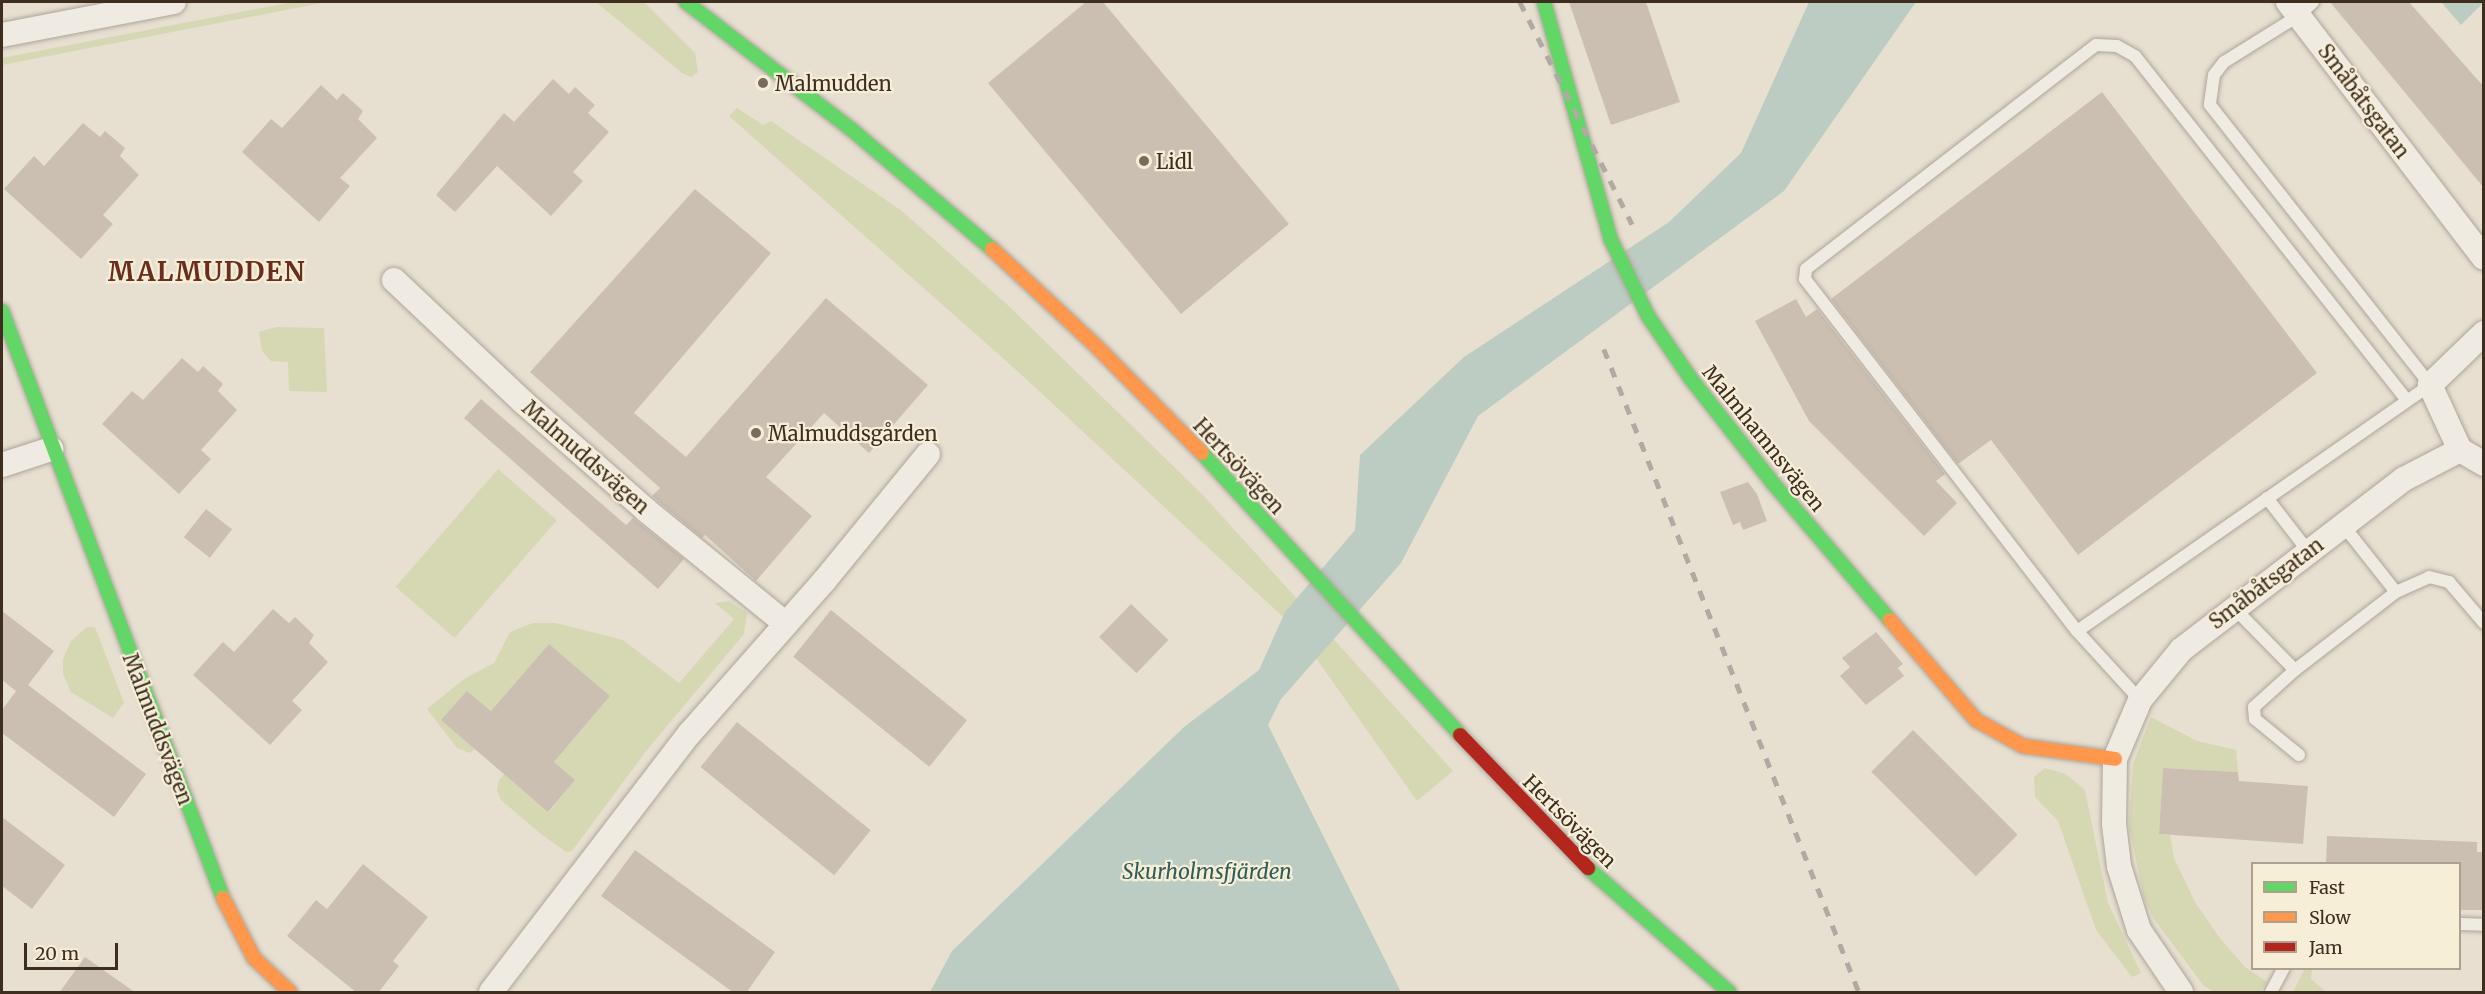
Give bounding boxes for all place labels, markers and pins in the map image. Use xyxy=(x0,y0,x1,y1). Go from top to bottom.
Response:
place label: Malmudden xyxy=(775,71,892,95)
marker: Malmudden xyxy=(756,76,770,90)
place label: Lidl xyxy=(1156,149,1193,173)
marker: Lidl xyxy=(1137,154,1151,168)
place label: Malmuddsgården xyxy=(768,421,938,445)
marker: Malmuddsgården xyxy=(749,426,763,440)

